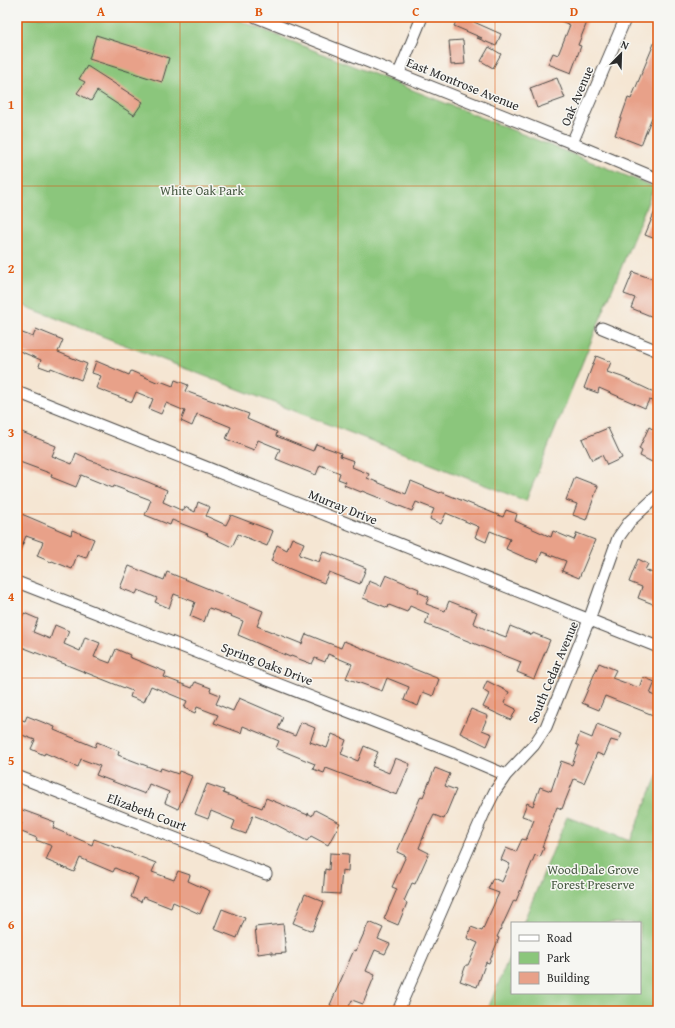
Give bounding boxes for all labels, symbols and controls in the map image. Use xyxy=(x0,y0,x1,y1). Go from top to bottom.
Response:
text: A xyxy=(97,2,106,21)
text: B xyxy=(255,2,263,21)
text: C xyxy=(412,2,420,21)
text: D xyxy=(570,2,578,21)
north arrow xyxy=(601,34,641,74)
text: N xyxy=(618,36,632,54)
street label: East Montrose Avenue xyxy=(404,53,522,115)
street label: Oak Avenue xyxy=(556,63,598,129)
text: 1 xyxy=(8,95,14,114)
park label: White Oak Park xyxy=(160,181,244,200)
text: 2 xyxy=(8,259,15,278)
text: 3 xyxy=(8,423,14,442)
street label: Murray Drive xyxy=(306,485,380,529)
text: 4 xyxy=(8,587,15,606)
street label: South Cedar Avenue xyxy=(523,618,583,726)
street label: Spring Oaks Drive xyxy=(218,638,316,690)
text: 5 xyxy=(8,751,15,770)
street label: Elizabeth Court xyxy=(104,788,190,836)
park label: Wood Dale Grove Forest Preserve xyxy=(547,860,639,894)
text: 6 xyxy=(8,915,15,934)
legend xyxy=(511,922,641,994)
text: Road xyxy=(547,929,573,946)
text: Park xyxy=(547,949,571,966)
text: Building xyxy=(547,969,590,986)

